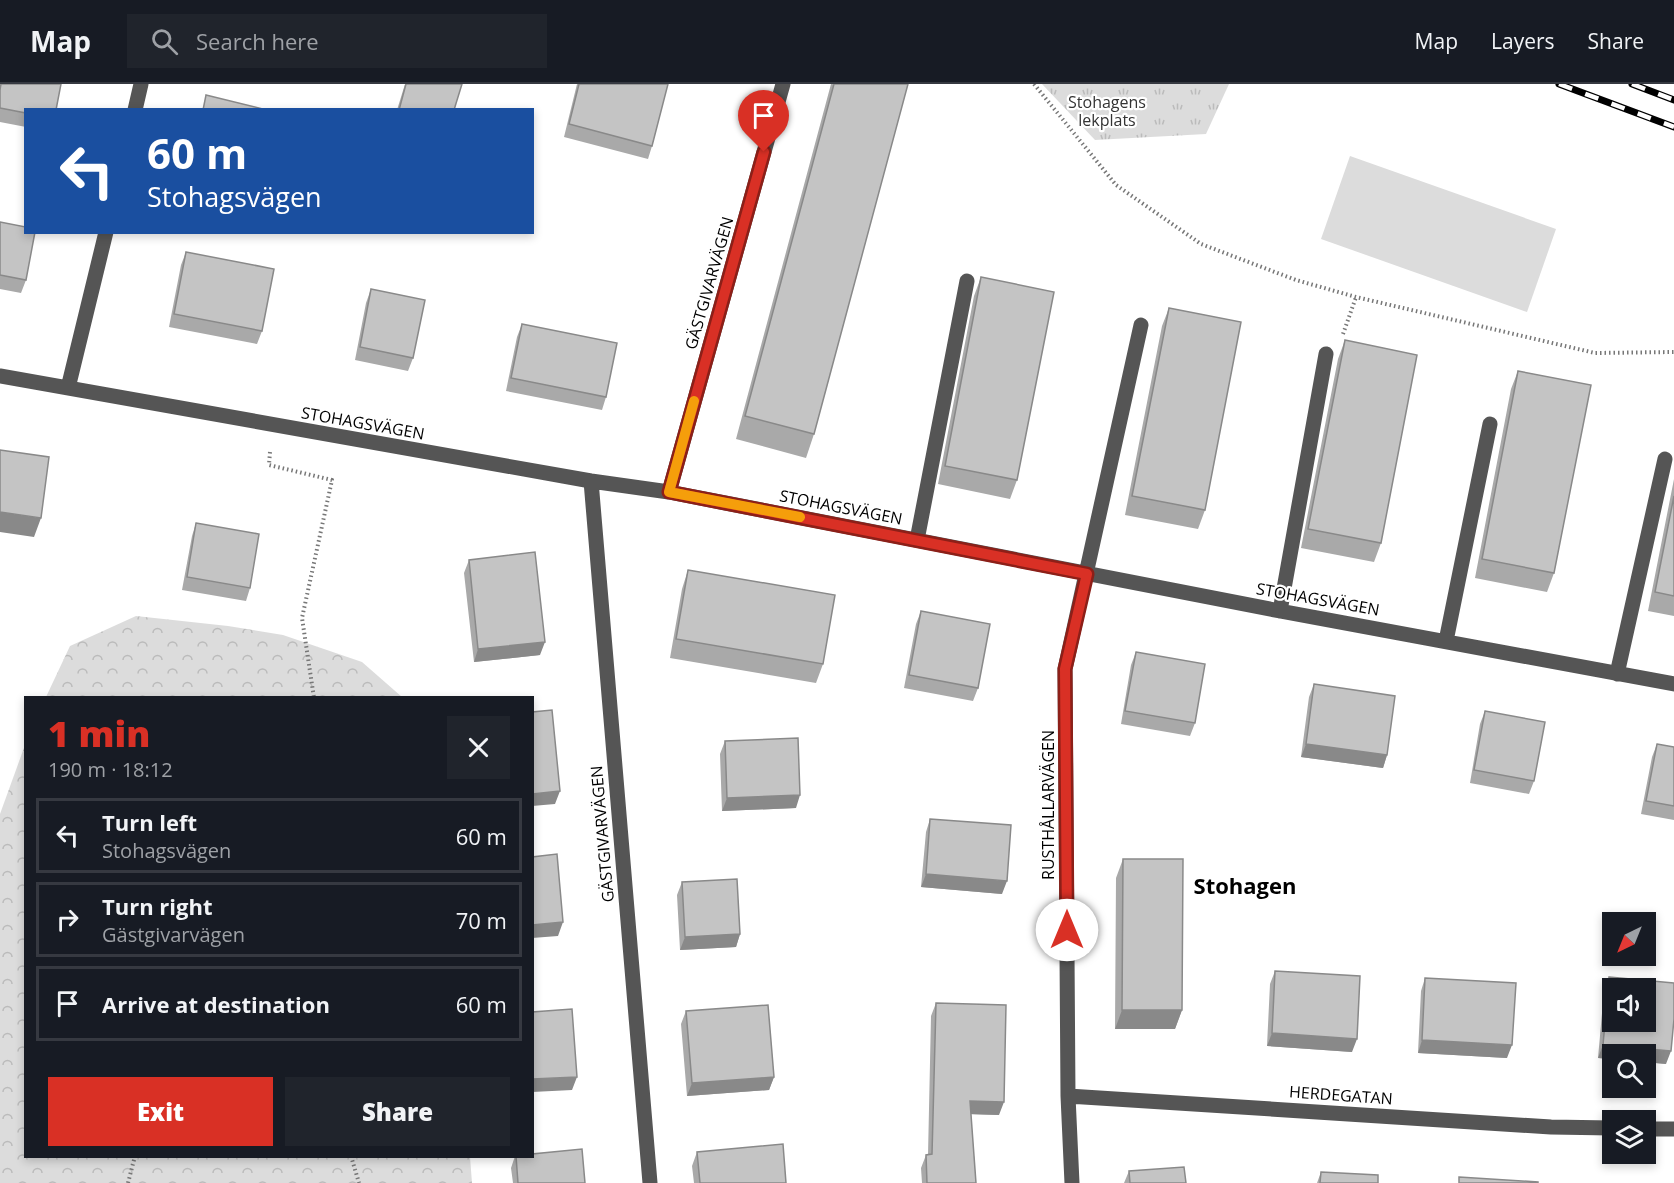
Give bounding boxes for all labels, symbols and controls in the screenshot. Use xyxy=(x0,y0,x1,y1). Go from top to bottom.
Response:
search box xyxy=(127,14,547,68)
text: Map xyxy=(30,22,91,60)
icon: search xyxy=(148,25,181,58)
text: Search here xyxy=(196,26,319,56)
text: Map xyxy=(1415,27,1458,55)
text: Layers xyxy=(1491,27,1555,55)
text: Share xyxy=(1588,27,1644,55)
pin xyxy=(738,90,789,152)
park label: Stohagens lekplats xyxy=(1068,91,1146,131)
icon: arrive xyxy=(747,99,780,132)
text: 60 m xyxy=(147,124,247,181)
icon: left xyxy=(48,132,126,210)
text: Stohagsvägen xyxy=(147,178,322,215)
street label: GÄSTGIVARVÄGEN xyxy=(680,214,738,352)
street label: STOHAGSVÄGEN xyxy=(300,401,426,445)
street label: STOHAGSVÄGEN xyxy=(778,484,904,530)
street label: STOHAGSVÄGEN xyxy=(1255,577,1381,621)
text: 1 min xyxy=(48,709,150,758)
button: close xyxy=(447,716,510,779)
street label: RUSTHÅLLARVÄGEN xyxy=(1037,730,1059,880)
text: 190 m · 18:12 xyxy=(48,756,173,783)
street label: GÄSTGIVARVÄGEN xyxy=(585,765,619,903)
text: Turn left xyxy=(102,807,197,837)
icon: left xyxy=(51,819,84,852)
text: 60 m xyxy=(456,821,507,851)
text: Stohagsvägen xyxy=(102,837,231,864)
district label: Stohagen xyxy=(1194,870,1296,900)
text: Turn right xyxy=(102,891,213,921)
position arrow xyxy=(1035,898,1099,962)
icon: right xyxy=(51,903,84,936)
text: 70 m xyxy=(456,905,507,935)
north arrow xyxy=(1602,912,1656,966)
map controls xyxy=(1602,912,1656,1164)
text: Gästgivarvägen xyxy=(102,921,245,948)
button: sound xyxy=(1602,978,1656,1032)
icon: arrive xyxy=(51,987,84,1020)
text: Arrive at destination xyxy=(102,989,330,1019)
text: 60 m xyxy=(456,989,507,1019)
button: search xyxy=(1602,1044,1656,1098)
button: Exit xyxy=(48,1077,273,1146)
button: Share xyxy=(285,1077,510,1146)
street label: HERDEGATAN xyxy=(1288,1080,1394,1110)
button: layers xyxy=(1602,1110,1656,1164)

